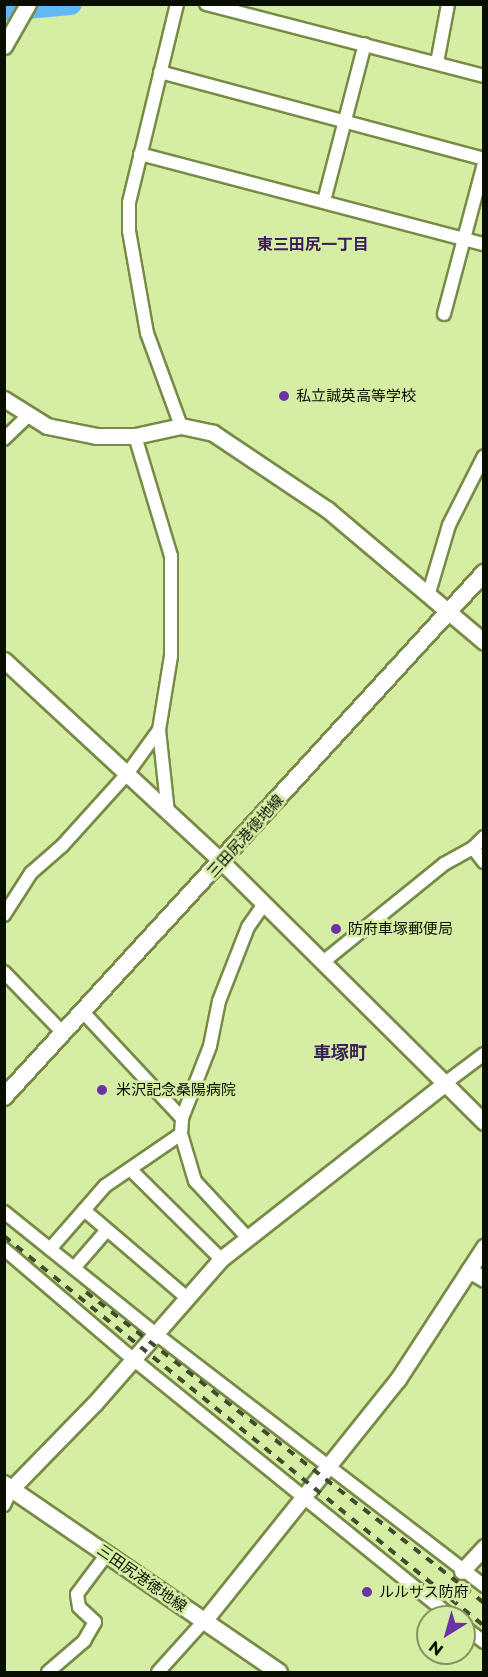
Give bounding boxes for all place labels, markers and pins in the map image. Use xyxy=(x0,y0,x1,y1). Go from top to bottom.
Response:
place label: 私立誠英高等学校 xyxy=(296,387,416,405)
marker: 私立誠英高等学校 xyxy=(277,389,291,403)
place label: 防府車塚郵便局 xyxy=(348,920,453,938)
marker: 防府車塚郵便局 xyxy=(329,922,343,936)
marker: 米沢記念桑陽病院 xyxy=(93,1081,111,1099)
place label: 米沢記念桑陽病院 xyxy=(116,1081,236,1099)
place label: ルルサス防府 xyxy=(379,1583,469,1601)
marker: ルルサス防府 xyxy=(360,1585,374,1599)

